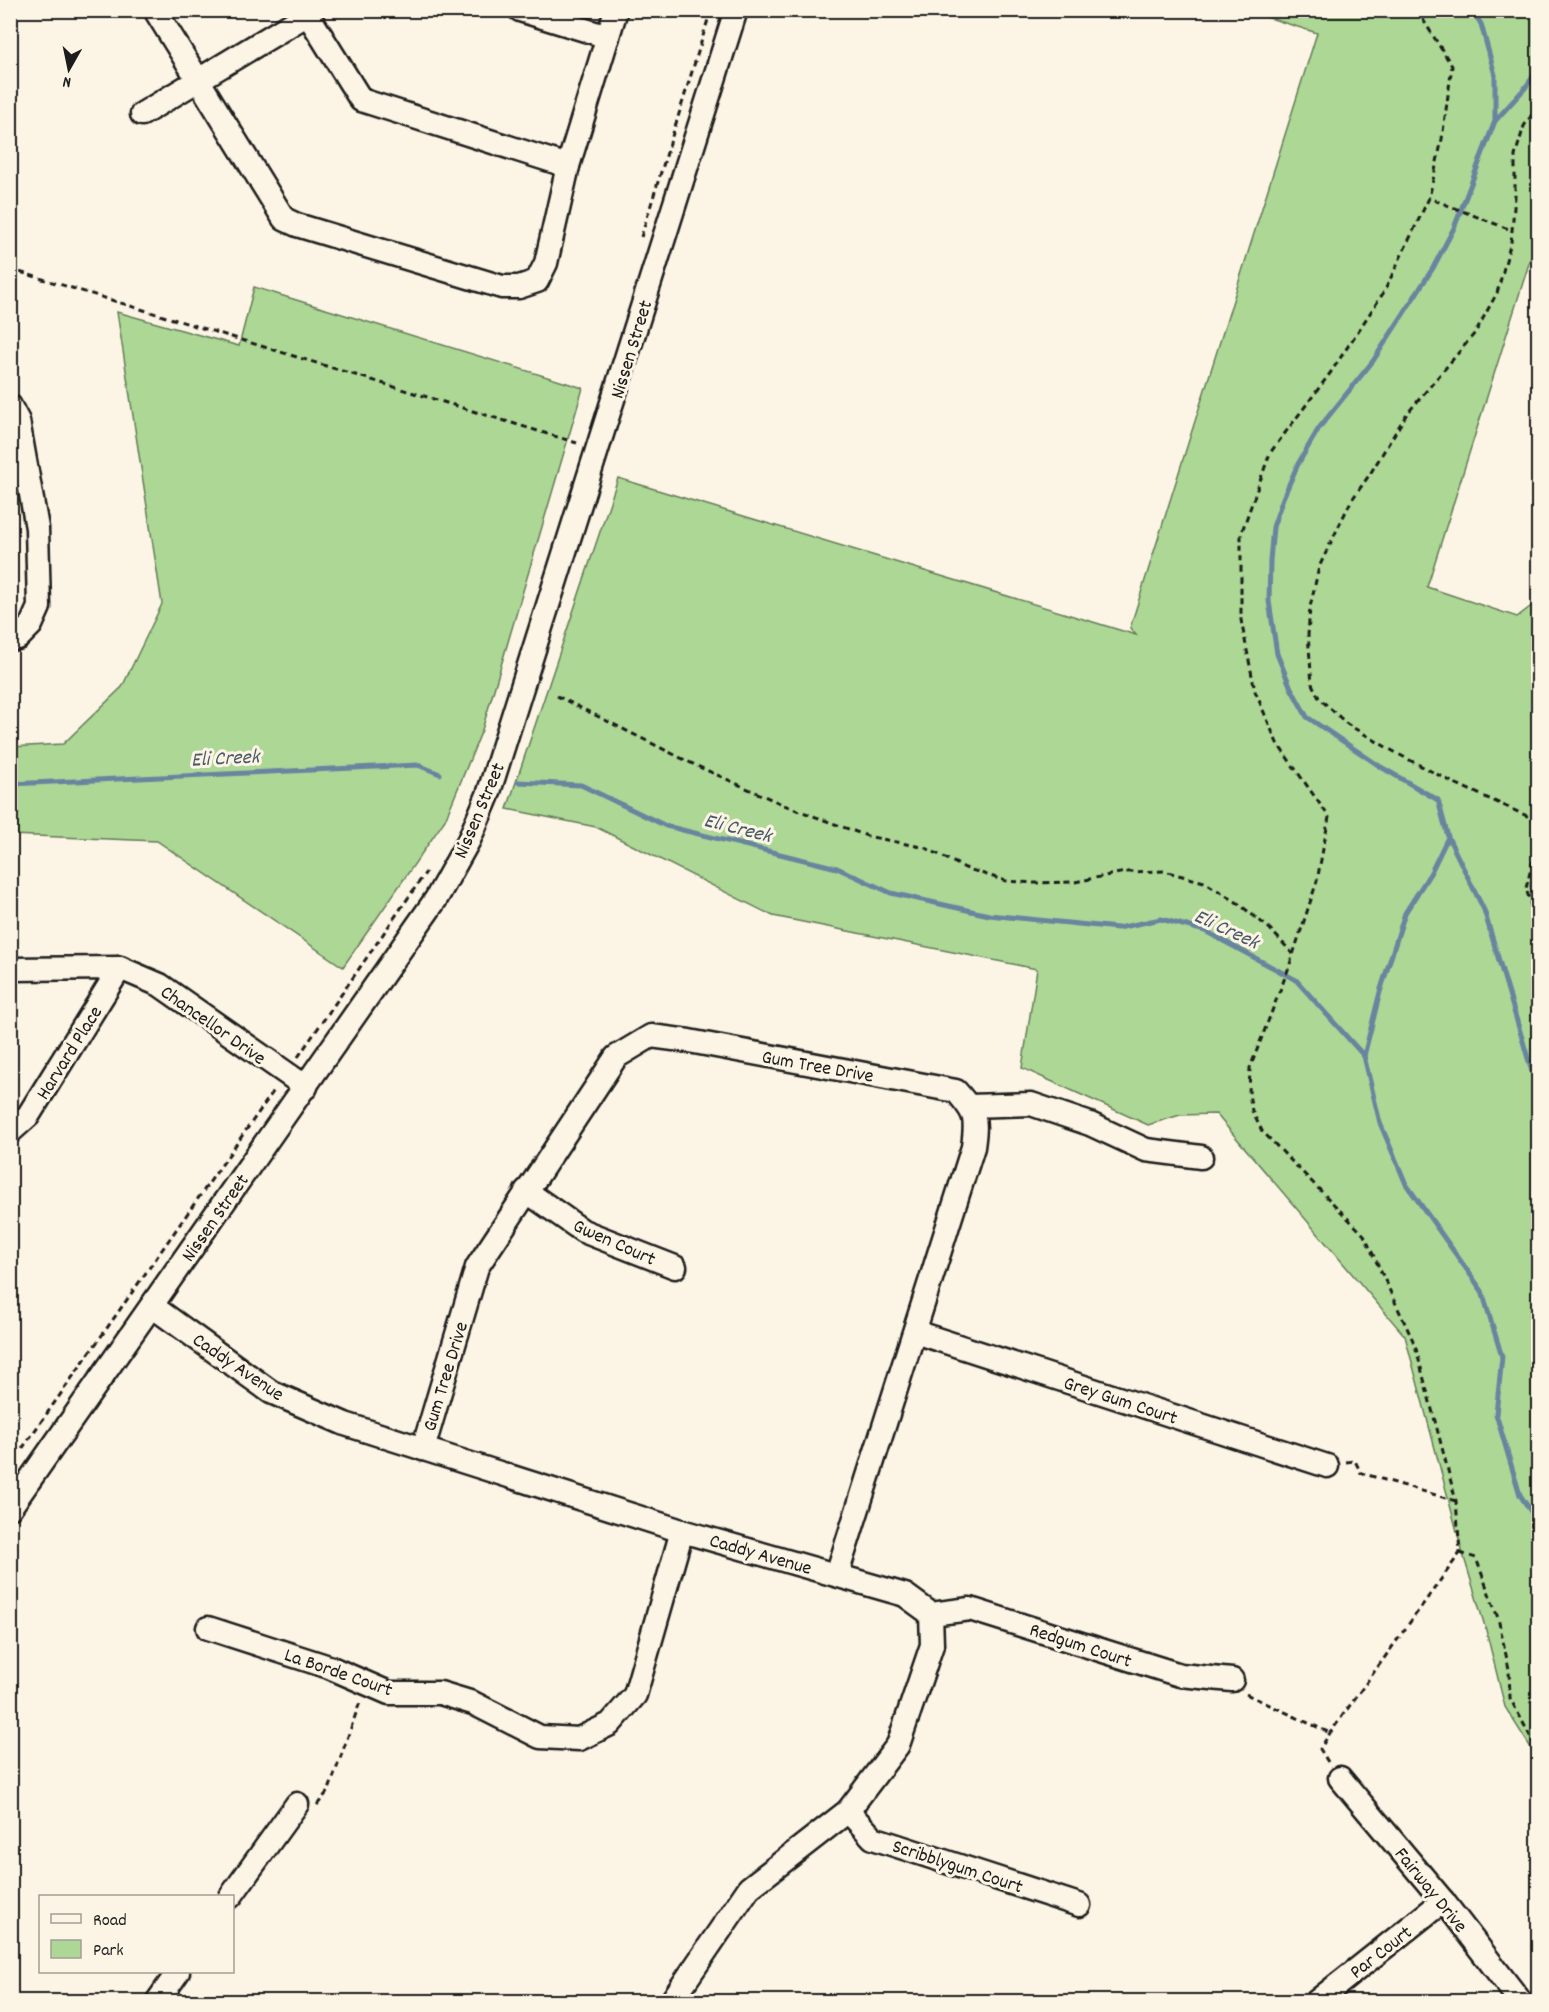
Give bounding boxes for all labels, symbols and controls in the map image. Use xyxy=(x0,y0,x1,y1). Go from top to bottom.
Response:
north arrow xyxy=(39,39,99,99)
text: N xyxy=(61,69,73,93)
street label: Nissen Street xyxy=(605,297,661,403)
water label: Eli Creek xyxy=(190,743,262,777)
street label: Nissen Street xyxy=(448,759,513,863)
water label: Eli Creek xyxy=(700,807,776,853)
water label: Eli Creek xyxy=(1188,903,1265,960)
street label: Chancellor Drive xyxy=(154,980,271,1073)
street label: Harvard Place xyxy=(31,1001,111,1106)
street label: Gum Tree Drive xyxy=(759,1044,876,1092)
street label: Nissen Street xyxy=(176,1169,257,1268)
street label: Gwen Court xyxy=(568,1213,660,1274)
street label: Gum Tree Drive xyxy=(417,1318,477,1435)
street label: Caddy Avenue xyxy=(186,1327,289,1410)
street label: Grey Gum Court xyxy=(1060,1370,1181,1433)
street label: Caddy Avenue xyxy=(706,1528,815,1584)
street label: Redgum Court xyxy=(1025,1617,1135,1677)
street label: La Borde Court xyxy=(280,1642,396,1705)
street label: Scribblygum Court xyxy=(888,1834,1026,1902)
street label: Fairway Drive xyxy=(1386,1842,1473,1940)
legend xyxy=(39,1895,234,1973)
text: Road xyxy=(93,1909,127,1934)
street label: Par Court xyxy=(1345,1920,1419,1987)
text: Park xyxy=(93,1939,124,1964)

